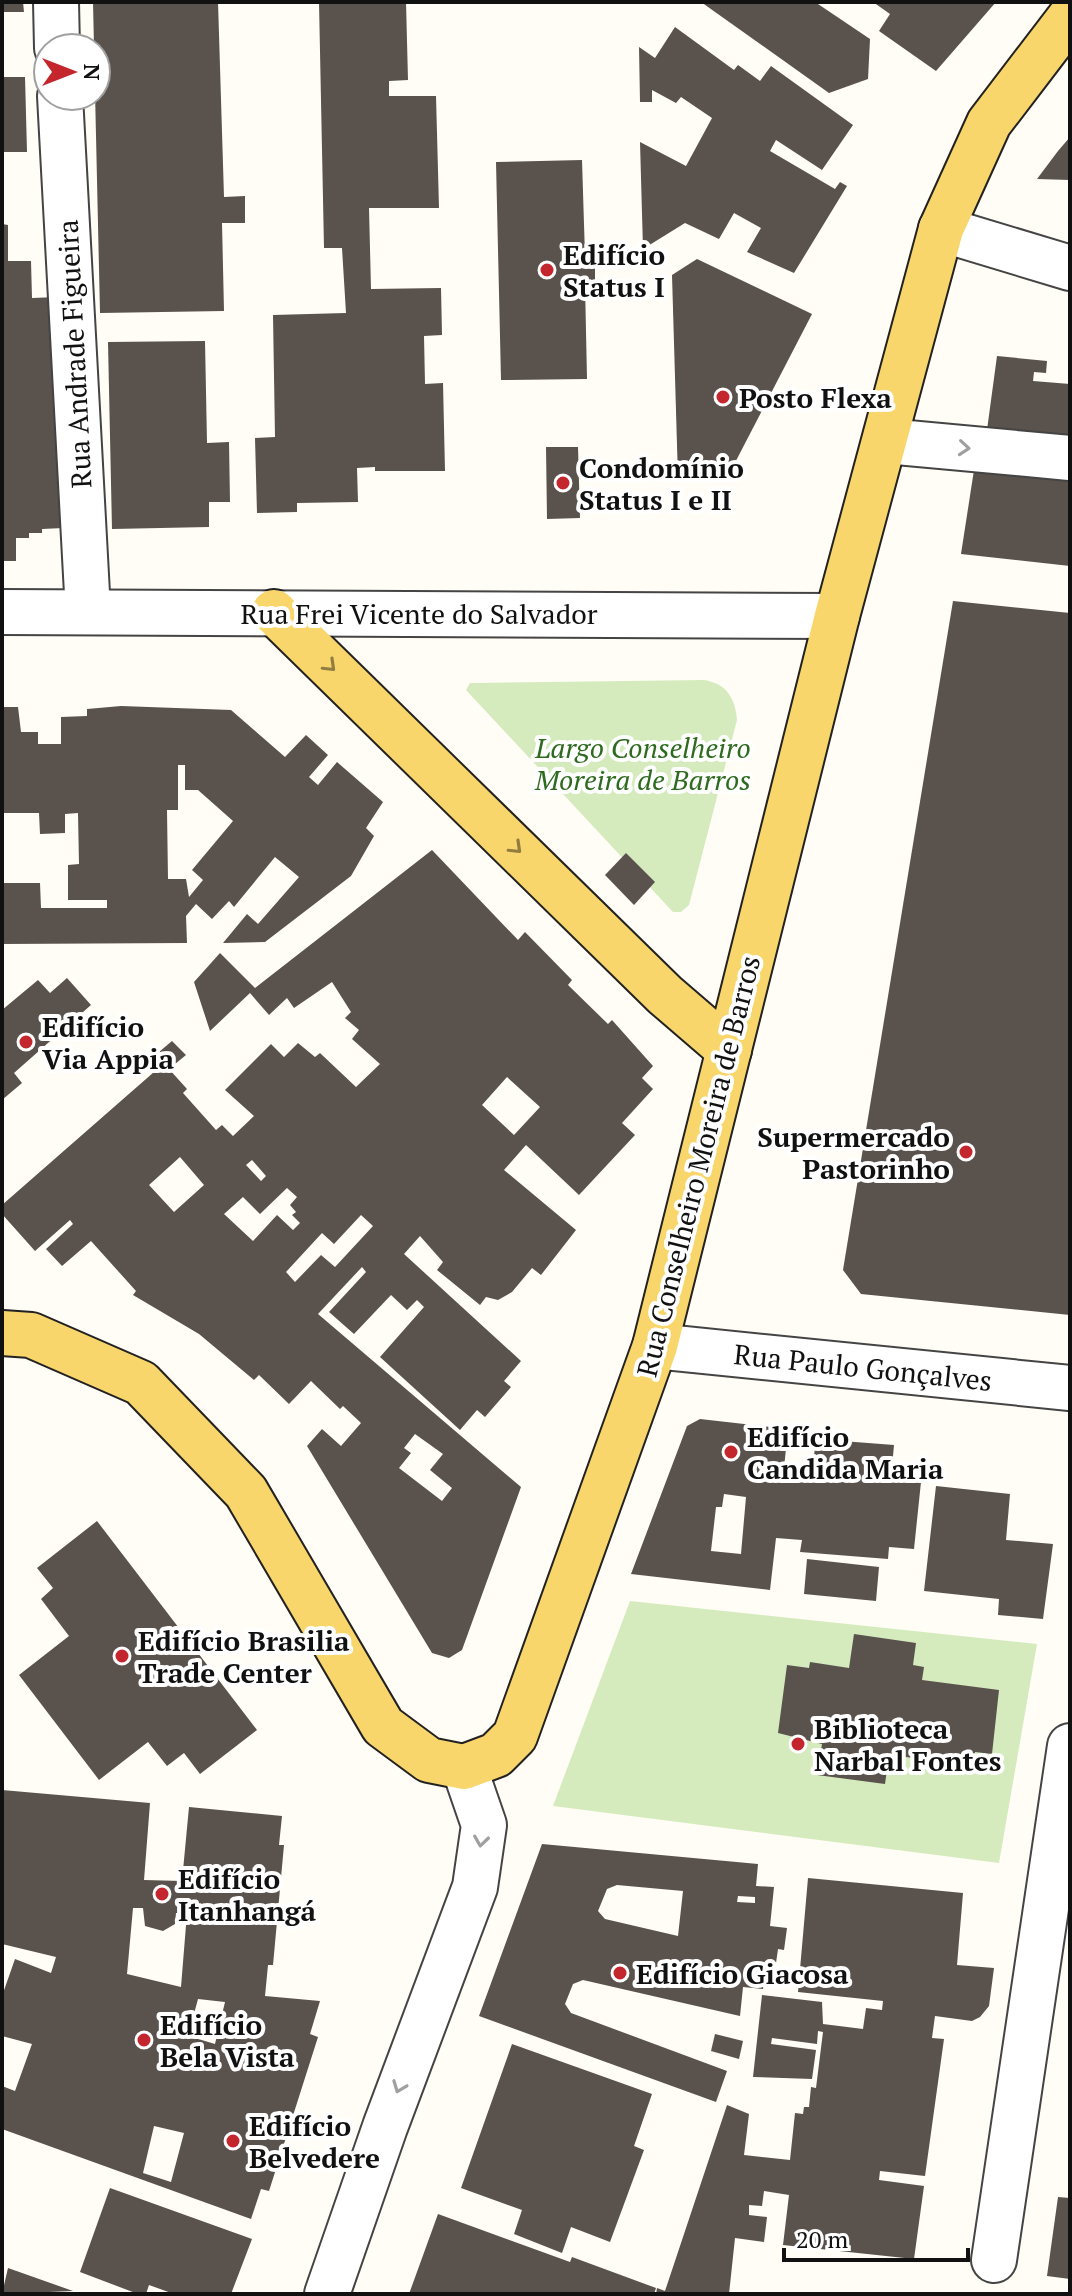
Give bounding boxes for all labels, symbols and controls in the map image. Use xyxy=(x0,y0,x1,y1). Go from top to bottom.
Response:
north arrow xyxy=(32,32,112,112)
text: N xyxy=(78,64,107,81)
street label: Rua Andrade Figueira xyxy=(48,219,100,489)
place label: Edifício Status I xyxy=(563,236,665,305)
marker: Edifício Status I xyxy=(538,261,556,279)
place label: Posto Flexa xyxy=(739,379,892,416)
marker: Posto Flexa xyxy=(714,388,732,406)
one-way arrow xyxy=(958,439,971,456)
place label: Condomínio Status I e II xyxy=(579,449,744,518)
marker: Condomínio Status I e II xyxy=(554,474,572,492)
street label: Rua Frei Vicente do Salvador xyxy=(241,595,598,632)
one-way arrow xyxy=(321,657,335,671)
park label: Largo Conselheiro Moreira de Barros xyxy=(534,729,751,798)
one-way arrow xyxy=(507,839,521,853)
street label: Rua Conselheiro Moreira de Barros xyxy=(628,952,768,1380)
place label: Edifício Via Appia xyxy=(42,1008,175,1077)
marker: Edifício Via Appia xyxy=(17,1033,35,1051)
place label: Supermercado Pastorinho xyxy=(757,1118,950,1187)
marker: Supermercado Pastorinho xyxy=(957,1143,975,1161)
street label: Rua Paulo Gonçalves xyxy=(732,1335,994,1399)
place label: Edifício Candida Maria xyxy=(747,1418,944,1487)
marker: Edifício Candida Maria xyxy=(722,1443,740,1461)
place label: Edifício Brasilia Trade Center xyxy=(138,1622,350,1691)
marker: Edifício Brasilia Trade Center xyxy=(113,1647,131,1665)
place label: Biblioteca Narbal Fontes xyxy=(814,1710,1001,1779)
marker: Biblioteca Narbal Fontes xyxy=(789,1735,807,1753)
one-way arrow xyxy=(474,1834,491,1848)
place label: Edifício Itanhangá xyxy=(178,1860,317,1929)
marker: Edifício Itanhangá xyxy=(153,1885,171,1903)
place label: Edifício Giacosa xyxy=(636,1955,849,1992)
marker: Edifício Giacosa xyxy=(611,1964,629,1982)
place label: Edifício Bela Vista xyxy=(160,2006,295,2075)
marker: Edifício Bela Vista xyxy=(135,2031,153,2049)
one-way arrow xyxy=(393,2079,409,2093)
place label: Edifício Belvedere xyxy=(249,2107,380,2176)
marker: Edifício Belvedere xyxy=(224,2132,242,2150)
scale bar xyxy=(784,2212,968,2262)
text: 20 m xyxy=(796,2223,848,2255)

